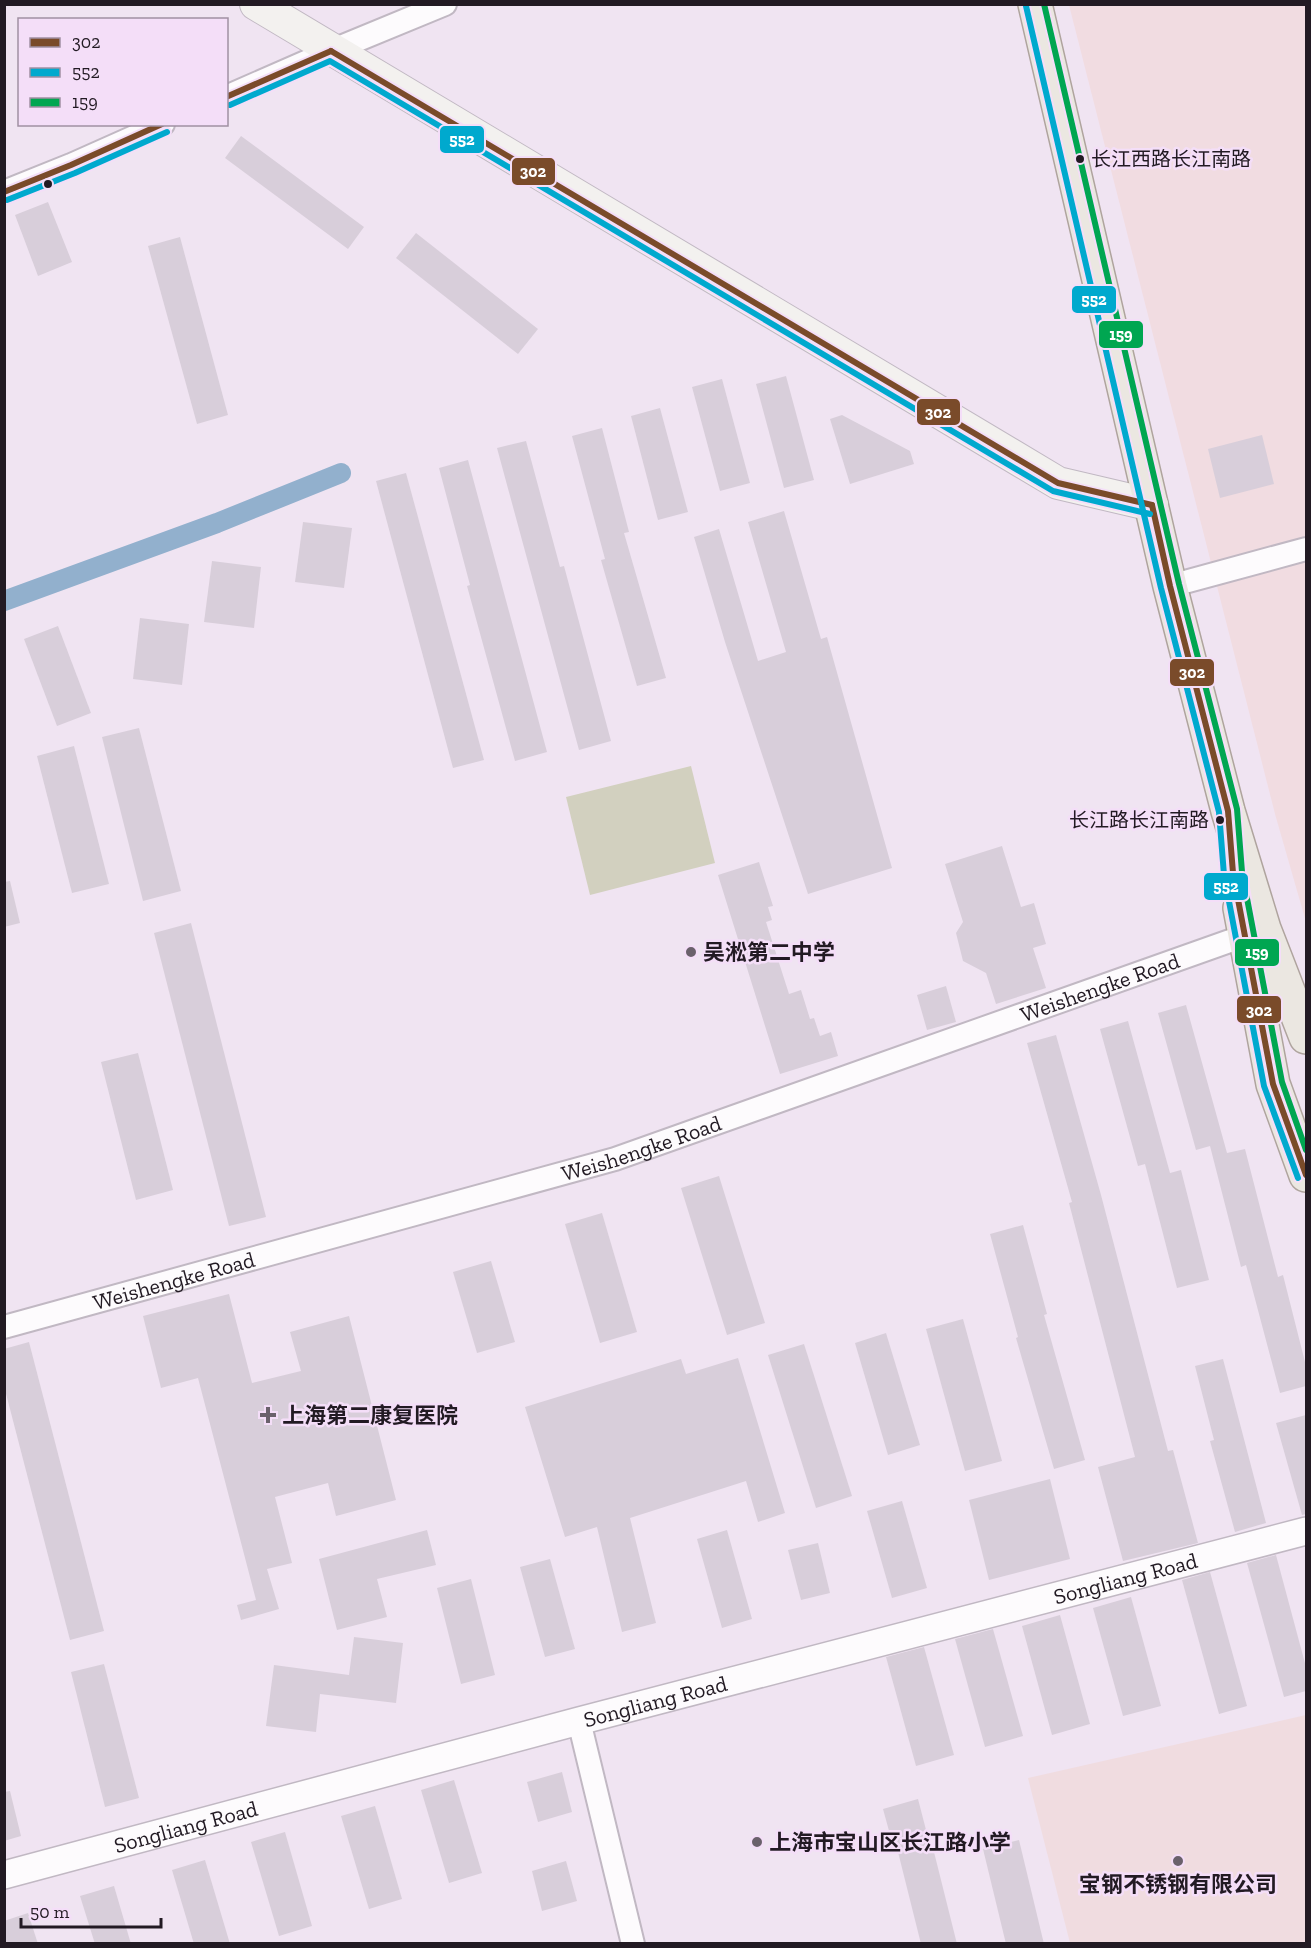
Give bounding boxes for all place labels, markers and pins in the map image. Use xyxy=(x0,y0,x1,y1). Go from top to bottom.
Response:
place label: 长江西路长江南路 xyxy=(1091,147,1251,171)
marker: 长江西路长江南路 xyxy=(1074,153,1086,165)
unlabelled marker xyxy=(42,178,54,190)
place label: 长江路长江南路 xyxy=(1069,808,1209,832)
marker: 长江路长江南路 xyxy=(1214,814,1226,826)
place label: 吴淞第二中学 xyxy=(703,939,835,966)
marker: 吴淞第二中学 xyxy=(684,945,698,959)
place label: 上海第二康复医院 xyxy=(282,1402,458,1429)
marker: 上海第二康复医院 xyxy=(259,1406,277,1424)
place label: 上海市宝山区长江路小学 xyxy=(769,1829,1011,1856)
marker: 上海市宝山区长江路小学 xyxy=(750,1835,764,1849)
marker: 宝钢不锈钢有限公司 xyxy=(1171,1854,1185,1868)
place label: 宝钢不锈钢有限公司 xyxy=(1079,1871,1277,1898)

